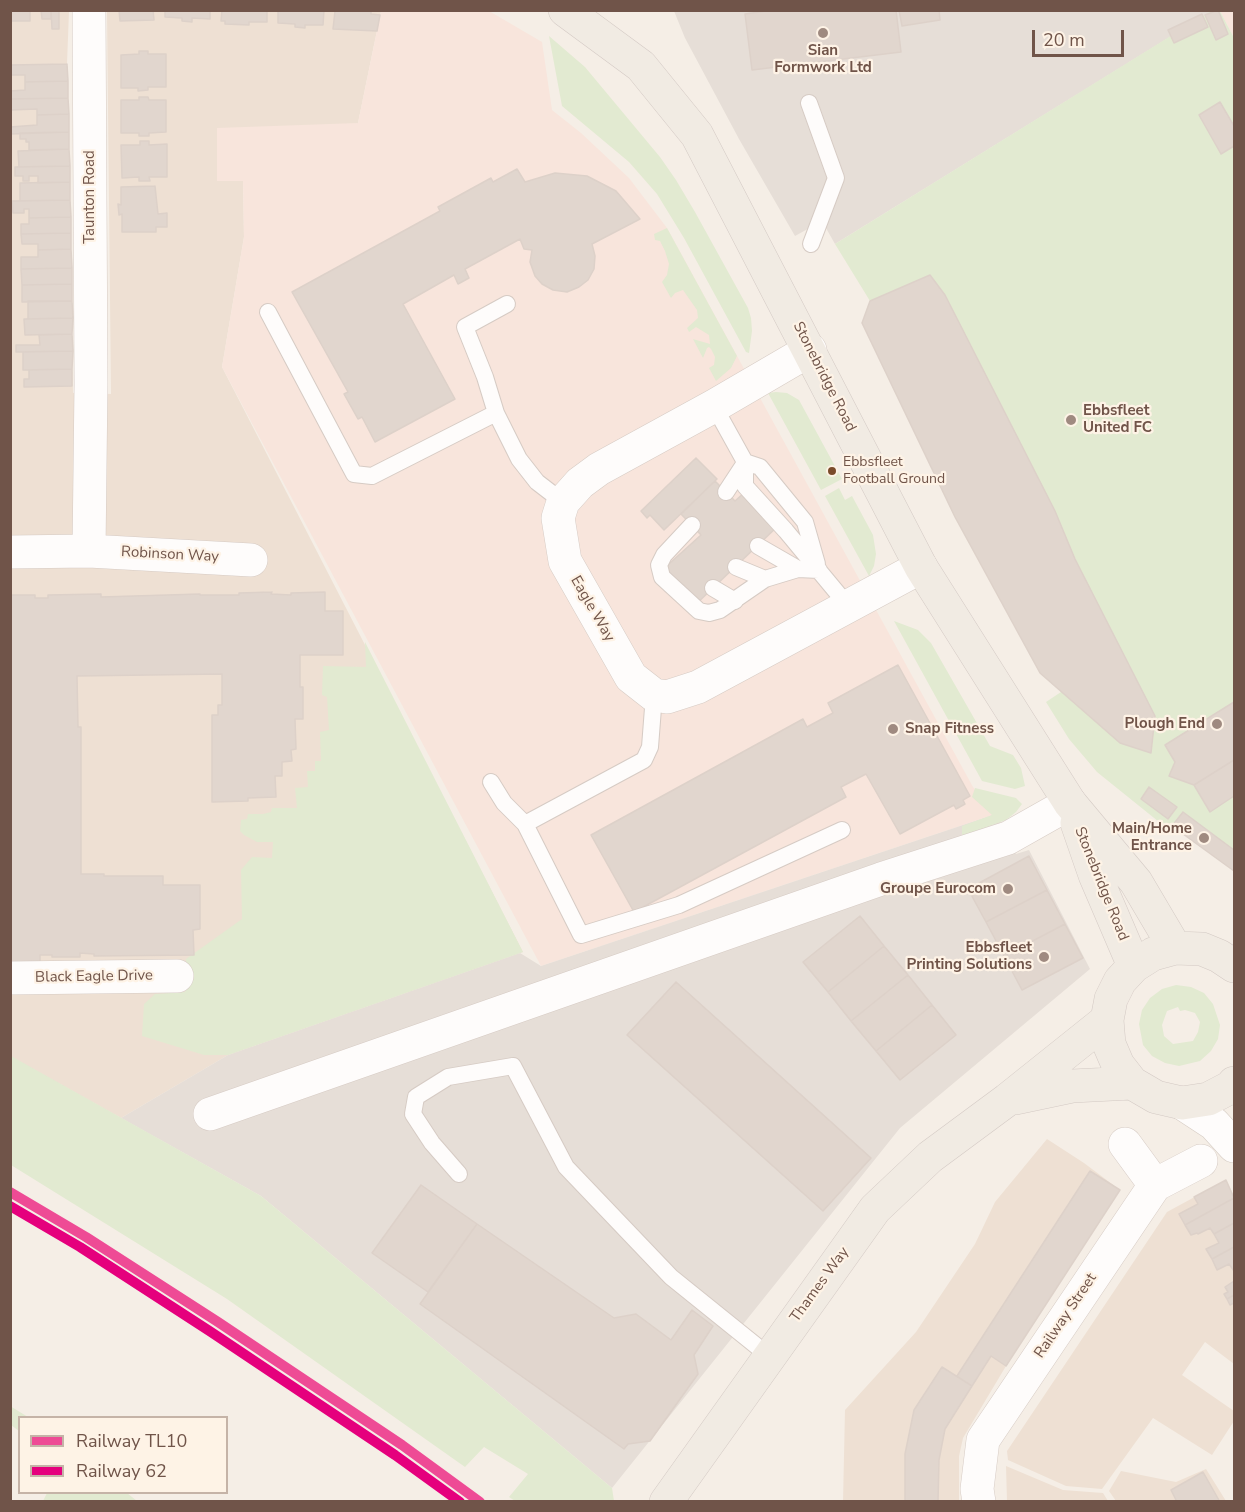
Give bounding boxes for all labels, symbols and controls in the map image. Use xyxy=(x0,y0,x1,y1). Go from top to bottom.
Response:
scale bar xyxy=(1035,18,1126,56)
marker: Sian Formwork Ltd xyxy=(816,26,830,40)
text: 20 m xyxy=(1043,28,1085,52)
place label: Sian Formwork Ltd xyxy=(774,42,872,77)
street label: Taunton Road xyxy=(81,150,99,244)
street label: Stonebridge Road xyxy=(788,319,860,435)
place label: Ebbsfleet United FC xyxy=(1083,402,1152,437)
marker: Ebbsfleet United FC xyxy=(1064,413,1078,427)
place label: Ebbsfleet Football Ground xyxy=(843,455,945,488)
marker: Ebbsfleet Football Ground xyxy=(826,465,838,477)
street label: Robinson Way xyxy=(121,543,219,567)
street label: Eagle Way xyxy=(566,573,618,645)
place label: Plough End xyxy=(1125,715,1205,733)
marker: Plough End xyxy=(1210,717,1224,731)
place label: Snap Fitness xyxy=(905,720,994,738)
marker: Snap Fitness xyxy=(886,722,900,736)
place label: Main/Home Entrance xyxy=(1112,820,1192,855)
street label: Stonebridge Road xyxy=(1070,824,1132,944)
marker: Main/Home Entrance xyxy=(1197,831,1211,845)
place label: Groupe Eurocom xyxy=(880,880,996,898)
marker: Groupe Eurocom xyxy=(1001,882,1015,896)
place label: Ebbsfleet Printing Solutions xyxy=(907,939,1032,974)
marker: Ebbsfleet Printing Solutions xyxy=(1037,950,1051,964)
street label: Black Eagle Drive xyxy=(35,967,153,987)
street label: Thames Way xyxy=(787,1244,853,1326)
street label: Railway Street xyxy=(1031,1270,1101,1362)
legend xyxy=(18,1416,228,1494)
text: Railway TL10 xyxy=(76,1429,187,1453)
text: Railway 62 xyxy=(76,1459,167,1483)

